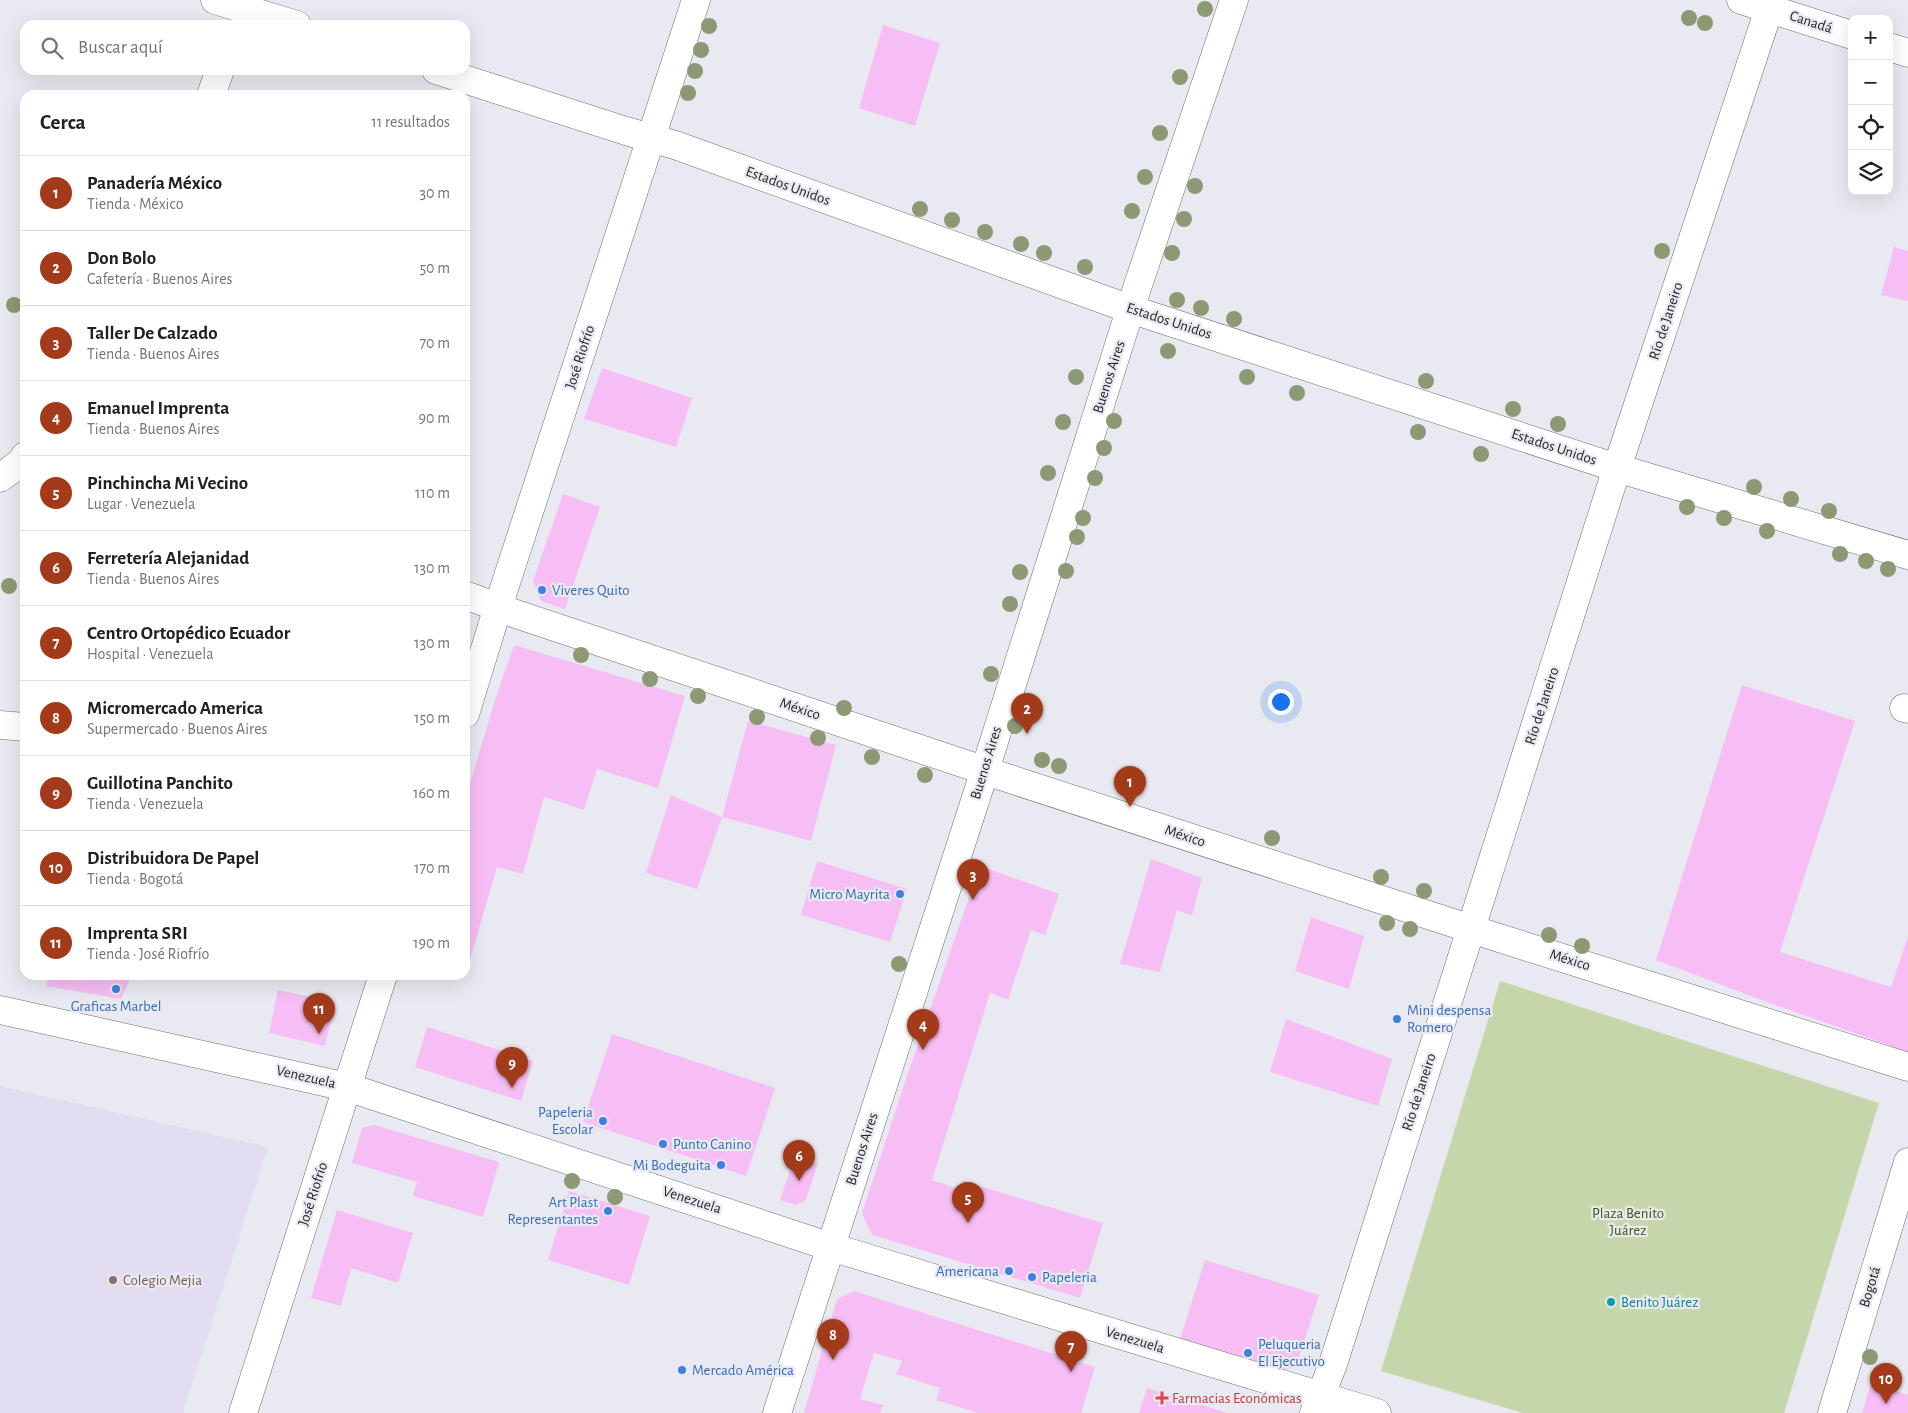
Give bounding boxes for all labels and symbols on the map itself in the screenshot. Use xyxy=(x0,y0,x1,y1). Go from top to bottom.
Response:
street label: Canadá xyxy=(1788,8,1834,36)
street label: Estados Unidos xyxy=(744,164,832,208)
street label: Río de Janeiro xyxy=(1646,280,1686,362)
street label: Estados Unidos xyxy=(1124,300,1214,342)
street label: José Riofrío xyxy=(563,323,597,391)
street label: Buenos Aires xyxy=(1090,339,1128,415)
street label: Estados Unidos xyxy=(1509,426,1599,468)
place label: Viveres Quito xyxy=(552,583,630,598)
marker: Viveres Quito xyxy=(536,584,548,596)
street label: Río de Janeiro xyxy=(1522,665,1562,747)
your location xyxy=(1268,689,1294,715)
pin: 2 xyxy=(1011,693,1043,734)
street label: México xyxy=(778,695,822,723)
street label: Buenos Aires xyxy=(968,725,1004,801)
pin: 1 xyxy=(1114,766,1146,807)
street label: México xyxy=(1163,822,1207,850)
pin: 3 xyxy=(957,859,989,900)
place label: Micro Mayrita xyxy=(809,887,890,902)
marker: Micro Mayrita xyxy=(894,888,906,900)
street label: México xyxy=(1548,947,1592,973)
marker: Graficas Marbel xyxy=(110,983,122,995)
pin: 11 xyxy=(303,993,335,1034)
place label: Graficas Marbel xyxy=(71,999,161,1014)
place label: Mini despensa Romero xyxy=(1407,1003,1491,1035)
pin: 4 xyxy=(907,1009,939,1050)
marker: Mini despensa Romero xyxy=(1391,1013,1403,1025)
pin: 9 xyxy=(496,1047,528,1088)
street label: Río de Janeiro xyxy=(1399,1051,1439,1133)
street label: Venezuela xyxy=(275,1063,337,1091)
place label: Papeleria Escolar xyxy=(538,1105,593,1137)
street label: Buenos Aires xyxy=(843,1111,881,1187)
marker: Papeleria Escolar xyxy=(597,1115,609,1127)
place label: Punto Canino xyxy=(673,1137,751,1152)
marker: Punto Canino xyxy=(657,1138,669,1150)
pin: 6 xyxy=(783,1140,815,1181)
place label: Mi Bodeguita xyxy=(633,1158,711,1173)
marker: Mi Bodeguita xyxy=(715,1159,727,1171)
street label: José Riofrío xyxy=(296,1160,330,1228)
pin: 5 xyxy=(952,1182,984,1223)
street label: Venezuela xyxy=(661,1183,723,1217)
place label: Art Plast Representantes xyxy=(508,1195,598,1227)
marker: Art Plast Representantes xyxy=(602,1205,614,1217)
park label: Plaza Benito Juárez xyxy=(1592,1206,1664,1238)
place label: Americana xyxy=(936,1264,999,1279)
marker: Americana xyxy=(1003,1265,1015,1277)
street label: Bogotá xyxy=(1857,1265,1883,1309)
place label: Papeleria xyxy=(1042,1270,1097,1285)
marker: Papeleria xyxy=(1026,1271,1038,1283)
place label: Colegio Mejia xyxy=(123,1273,202,1288)
marker: Colegio Mejia xyxy=(107,1274,119,1286)
place label: Benito Juárez xyxy=(1621,1295,1698,1310)
marker: Benito Juárez xyxy=(1605,1296,1617,1308)
pin: 8 xyxy=(817,1319,849,1360)
street label: Venezuela xyxy=(1104,1324,1166,1356)
pin: 7 xyxy=(1055,1331,1087,1372)
place label: Peluqueria El Ejecutivo xyxy=(1258,1337,1325,1369)
marker: Peluqueria El Ejecutivo xyxy=(1242,1347,1254,1359)
place label: Mercado América xyxy=(692,1363,794,1378)
pin: 10 xyxy=(1870,1363,1902,1404)
marker: Mercado América xyxy=(676,1364,688,1376)
place label: Farmacias Económicas xyxy=(1172,1391,1302,1406)
marker: Farmacias Económicas xyxy=(1156,1392,1168,1404)

